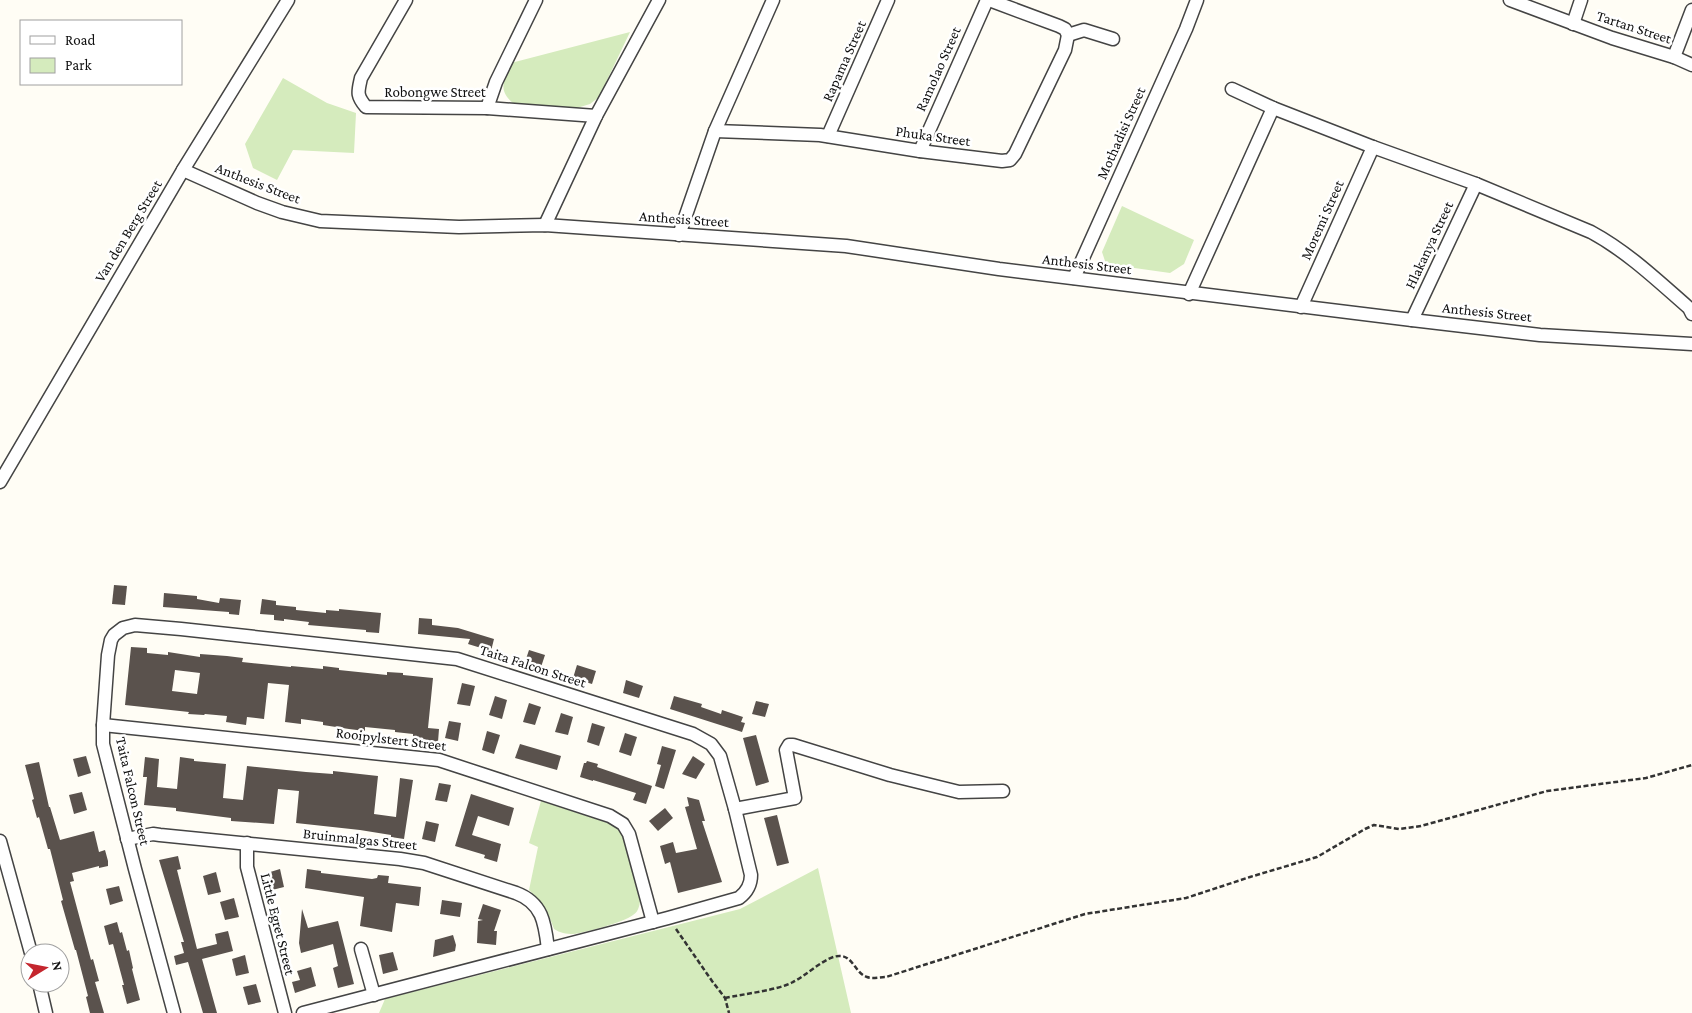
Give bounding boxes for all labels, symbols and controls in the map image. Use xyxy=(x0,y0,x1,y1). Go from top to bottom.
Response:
street label: Tartan Street xyxy=(1595,7,1674,47)
street label: Rapama Street xyxy=(819,17,870,104)
legend xyxy=(20,20,182,85)
street label: Ramolao Street xyxy=(912,23,964,114)
text: Road xyxy=(65,32,96,48)
text: Park xyxy=(65,57,92,73)
street label: Mothadisi Street xyxy=(1093,83,1149,182)
street label: Robongwe Street xyxy=(384,84,487,101)
street label: Phuka Street xyxy=(894,123,973,149)
street label: Anthesis Street xyxy=(213,159,304,207)
street label: Van den Berg Street xyxy=(91,176,166,285)
street label: Moremi Street xyxy=(1297,177,1347,262)
street label: Hlakanya Street xyxy=(1402,198,1458,292)
street label: Anthesis Street xyxy=(639,208,730,230)
street label: Anthesis Street xyxy=(1041,251,1134,278)
street label: Anthesis Street xyxy=(1441,299,1534,325)
street label: Taita Falcon Street xyxy=(478,641,589,691)
street label: Rooipylstert Street xyxy=(335,724,448,755)
street label: Taita Falcon Street xyxy=(113,735,153,848)
street label: Bruinmalgas Street xyxy=(302,825,419,854)
street label: Little Egret Street xyxy=(257,871,299,978)
north arrow xyxy=(20,943,70,993)
text: N xyxy=(49,960,67,972)

